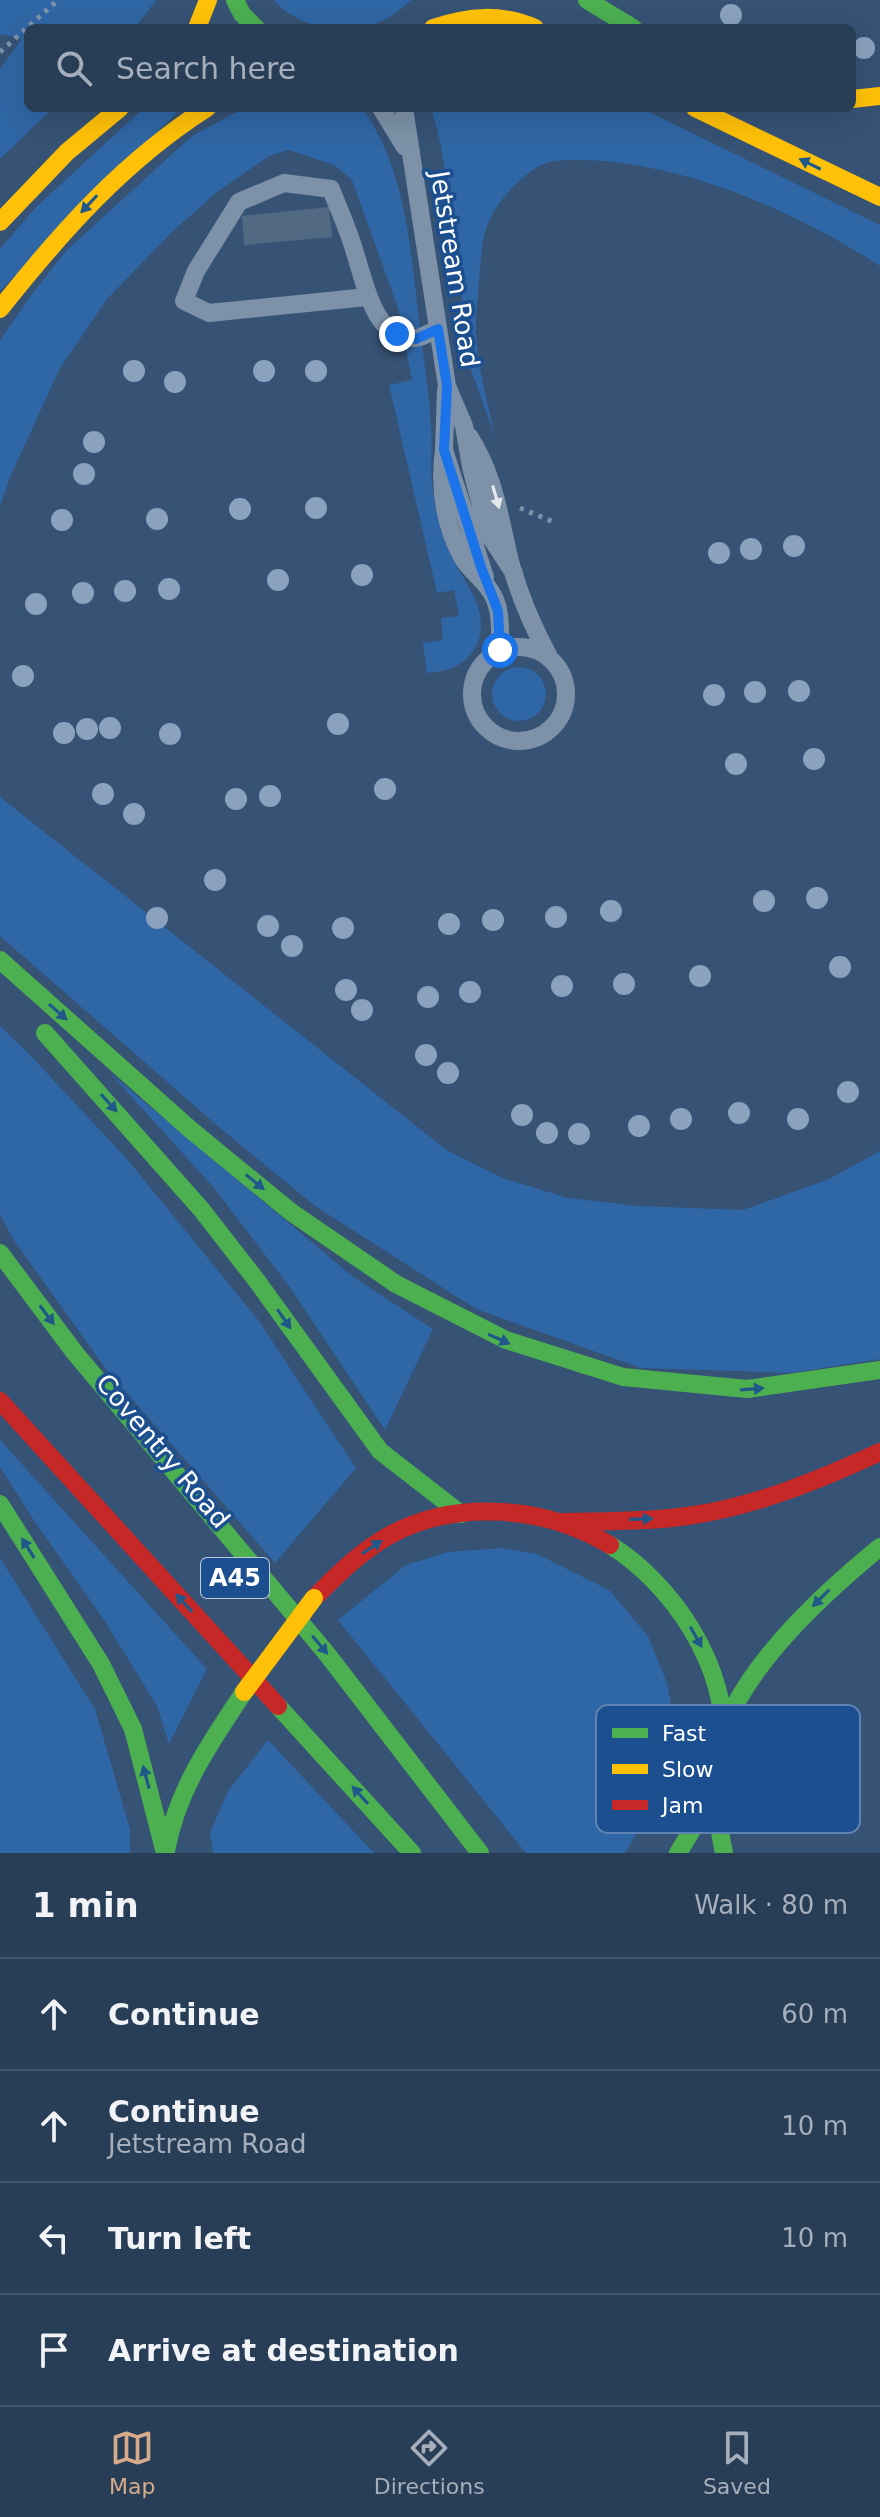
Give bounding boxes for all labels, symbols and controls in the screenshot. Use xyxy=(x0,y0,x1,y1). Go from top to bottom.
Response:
search box xyxy=(24,24,856,112)
icon: search xyxy=(52,46,96,90)
text: Search here xyxy=(116,51,296,86)
one-way arrow xyxy=(798,157,821,171)
street label: Jetstream Road xyxy=(424,167,485,369)
one-way arrow xyxy=(80,194,98,213)
route end xyxy=(379,316,415,352)
one-way arrow xyxy=(490,485,503,509)
route start xyxy=(482,632,518,668)
one-way arrow xyxy=(48,1003,68,1020)
one-way arrow xyxy=(100,1093,117,1113)
one-way arrow xyxy=(245,1173,265,1190)
one-way arrow xyxy=(38,1305,54,1326)
one-way arrow xyxy=(276,1308,291,1329)
one-way arrow xyxy=(488,1332,511,1345)
street label: Coventry Road xyxy=(90,1368,236,1534)
one-way arrow xyxy=(740,1382,765,1395)
one-way arrow xyxy=(629,1513,654,1526)
one-way arrow xyxy=(21,1537,35,1559)
one-way arrow xyxy=(362,1540,383,1555)
road number: A45 xyxy=(201,1558,269,1598)
one-way arrow xyxy=(812,1588,831,1607)
one-way arrow xyxy=(176,1594,194,1613)
one-way arrow xyxy=(689,1625,702,1648)
one-way arrow xyxy=(311,1635,328,1655)
legend xyxy=(596,1705,860,1833)
text: Fast xyxy=(662,1721,707,1746)
text: Slow xyxy=(662,1757,714,1782)
one-way arrow xyxy=(139,1765,151,1790)
one-way arrow xyxy=(351,1786,369,1805)
text: Jam xyxy=(660,1793,703,1818)
text: 1 min xyxy=(32,1885,139,1925)
text: Walk · 80 m xyxy=(694,1890,848,1920)
icon: ahead xyxy=(32,1992,76,2036)
text: Continue xyxy=(108,1997,260,2032)
text: 60 m xyxy=(781,1999,848,2029)
text: Continue xyxy=(108,2094,260,2129)
icon: ahead xyxy=(32,2104,76,2148)
text: 10 m xyxy=(781,2111,848,2141)
text: Jetstream Road xyxy=(108,2129,306,2159)
icon: left xyxy=(32,2216,76,2260)
text: Turn left xyxy=(108,2221,251,2256)
text: 10 m xyxy=(781,2223,848,2253)
icon: arrive xyxy=(32,2328,76,2372)
text: Arrive at destination xyxy=(108,2333,459,2368)
tab: Map xyxy=(109,2426,156,2499)
tab: Directions xyxy=(374,2426,485,2499)
tab: Saved xyxy=(703,2426,771,2499)

